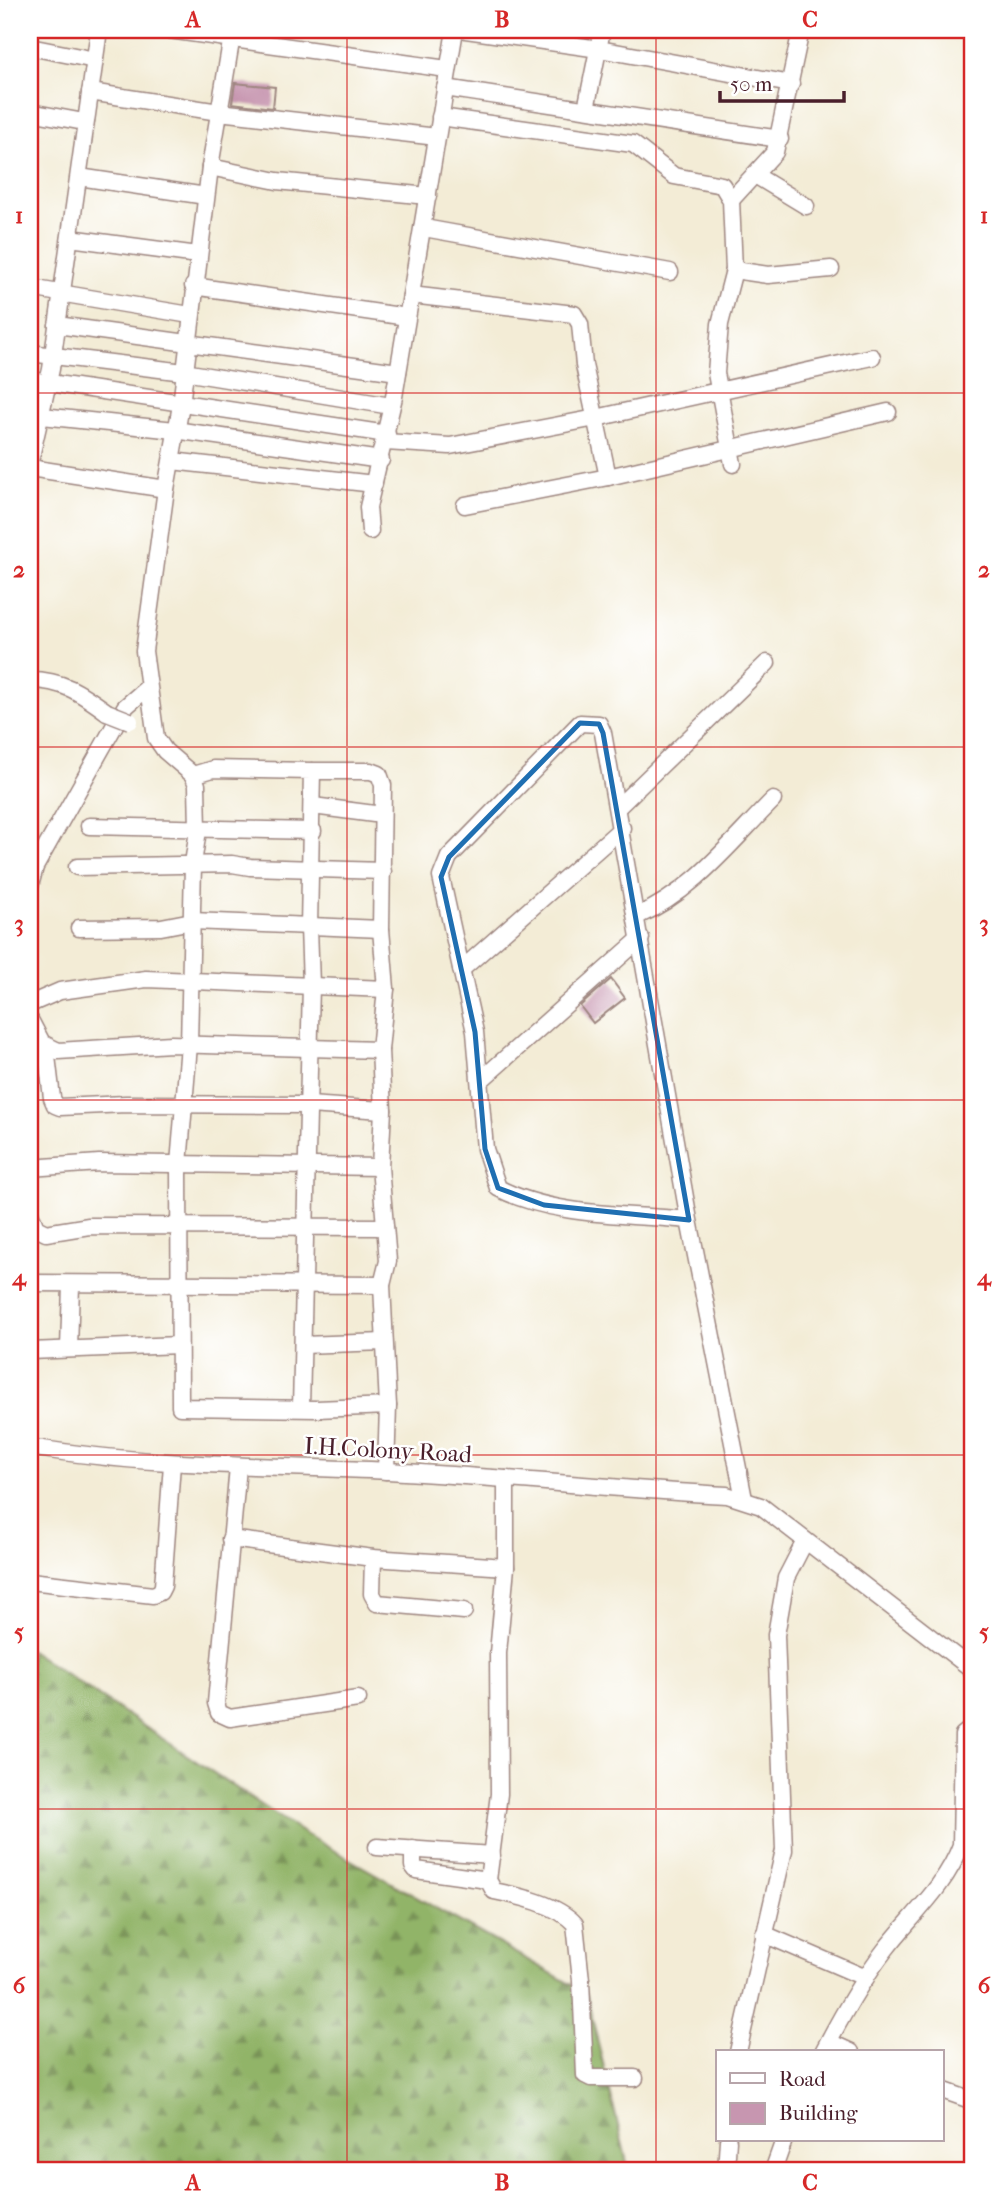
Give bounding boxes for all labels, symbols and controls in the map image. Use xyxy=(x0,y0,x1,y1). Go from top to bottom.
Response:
text: A xyxy=(184,6,202,33)
text: B xyxy=(495,6,510,33)
text: C xyxy=(802,6,818,33)
scale bar xyxy=(720,60,844,104)
text: 50 m xyxy=(730,72,773,96)
text: 1 xyxy=(15,202,23,229)
text: 1 xyxy=(980,202,988,229)
text: 2 xyxy=(13,556,25,583)
text: 2 xyxy=(978,556,990,583)
text: 3 xyxy=(14,910,24,937)
text: 3 xyxy=(979,910,989,937)
text: 4 xyxy=(11,1264,27,1291)
text: 4 xyxy=(976,1264,992,1291)
street label: I.H.Colony Road xyxy=(303,1432,474,1468)
text: 5 xyxy=(14,1618,24,1645)
text: 5 xyxy=(979,1618,989,1645)
text: 6 xyxy=(13,1972,26,1999)
text: 6 xyxy=(978,1972,991,1999)
legend xyxy=(716,2050,944,2142)
text: Road xyxy=(779,2067,826,2091)
text: Building xyxy=(779,2101,858,2125)
text: A xyxy=(184,2169,202,2196)
text: B xyxy=(495,2169,510,2196)
text: C xyxy=(802,2169,818,2196)

